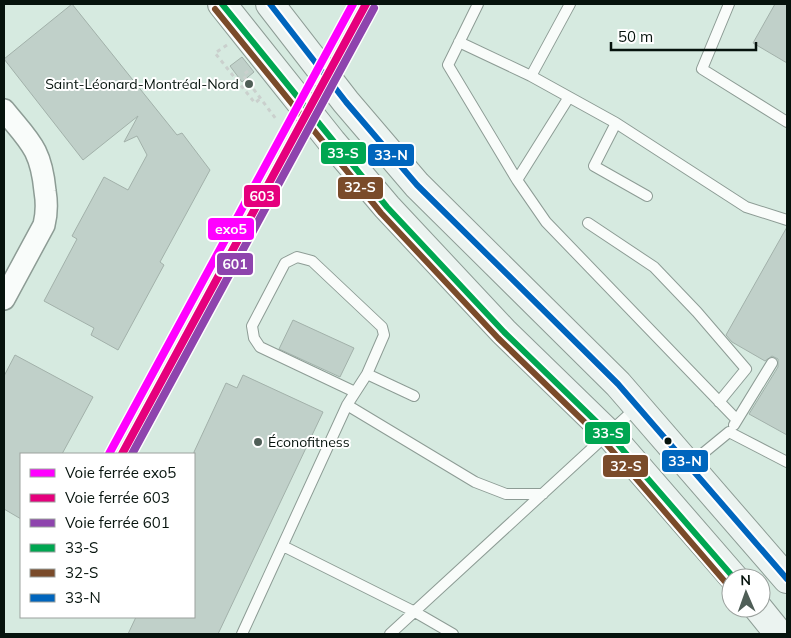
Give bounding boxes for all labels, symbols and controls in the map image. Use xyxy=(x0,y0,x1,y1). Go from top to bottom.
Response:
scale bar xyxy=(611,20,756,52)
text: 50 m xyxy=(618,27,653,46)
place label: Saint-Léonard-Montréal-Nord xyxy=(45,75,239,93)
marker: Saint-Léonard-Montréal-Nord xyxy=(243,78,255,90)
line badge: 33-S xyxy=(320,141,367,165)
line badge: 33-N xyxy=(367,143,415,167)
text: 33-S xyxy=(327,144,359,162)
text: 33-N xyxy=(374,146,408,164)
line badge: 32-S xyxy=(337,176,384,200)
text: 32-S xyxy=(344,178,376,196)
line badge: 603 xyxy=(243,184,281,208)
text: 603 xyxy=(249,187,275,205)
line badge: exo5 xyxy=(207,217,255,241)
text: exo5 xyxy=(215,220,247,238)
line badge: 601 xyxy=(216,252,254,276)
text: 601 xyxy=(222,255,248,273)
line badge: 33-S xyxy=(584,421,631,445)
text: 33-S xyxy=(592,424,624,442)
place label: Éconofitness xyxy=(268,433,350,451)
marker: Éconofitness xyxy=(252,436,264,448)
unlabelled marker xyxy=(663,436,673,446)
line badge: 33-N xyxy=(661,449,709,473)
text: 33-N xyxy=(668,452,702,470)
legend xyxy=(20,453,195,618)
line badge: 32-S xyxy=(602,454,649,478)
text: 32-S xyxy=(610,457,642,475)
text: Voie ferrée exo5 xyxy=(65,463,176,482)
text: Voie ferrée 603 xyxy=(65,488,170,507)
text: Voie ferrée 601 xyxy=(65,513,170,532)
text: 33-S xyxy=(65,538,98,557)
text: 32-S xyxy=(65,563,98,582)
north arrow xyxy=(721,568,771,618)
text: N xyxy=(740,571,751,589)
text: 33-N xyxy=(65,588,101,607)

